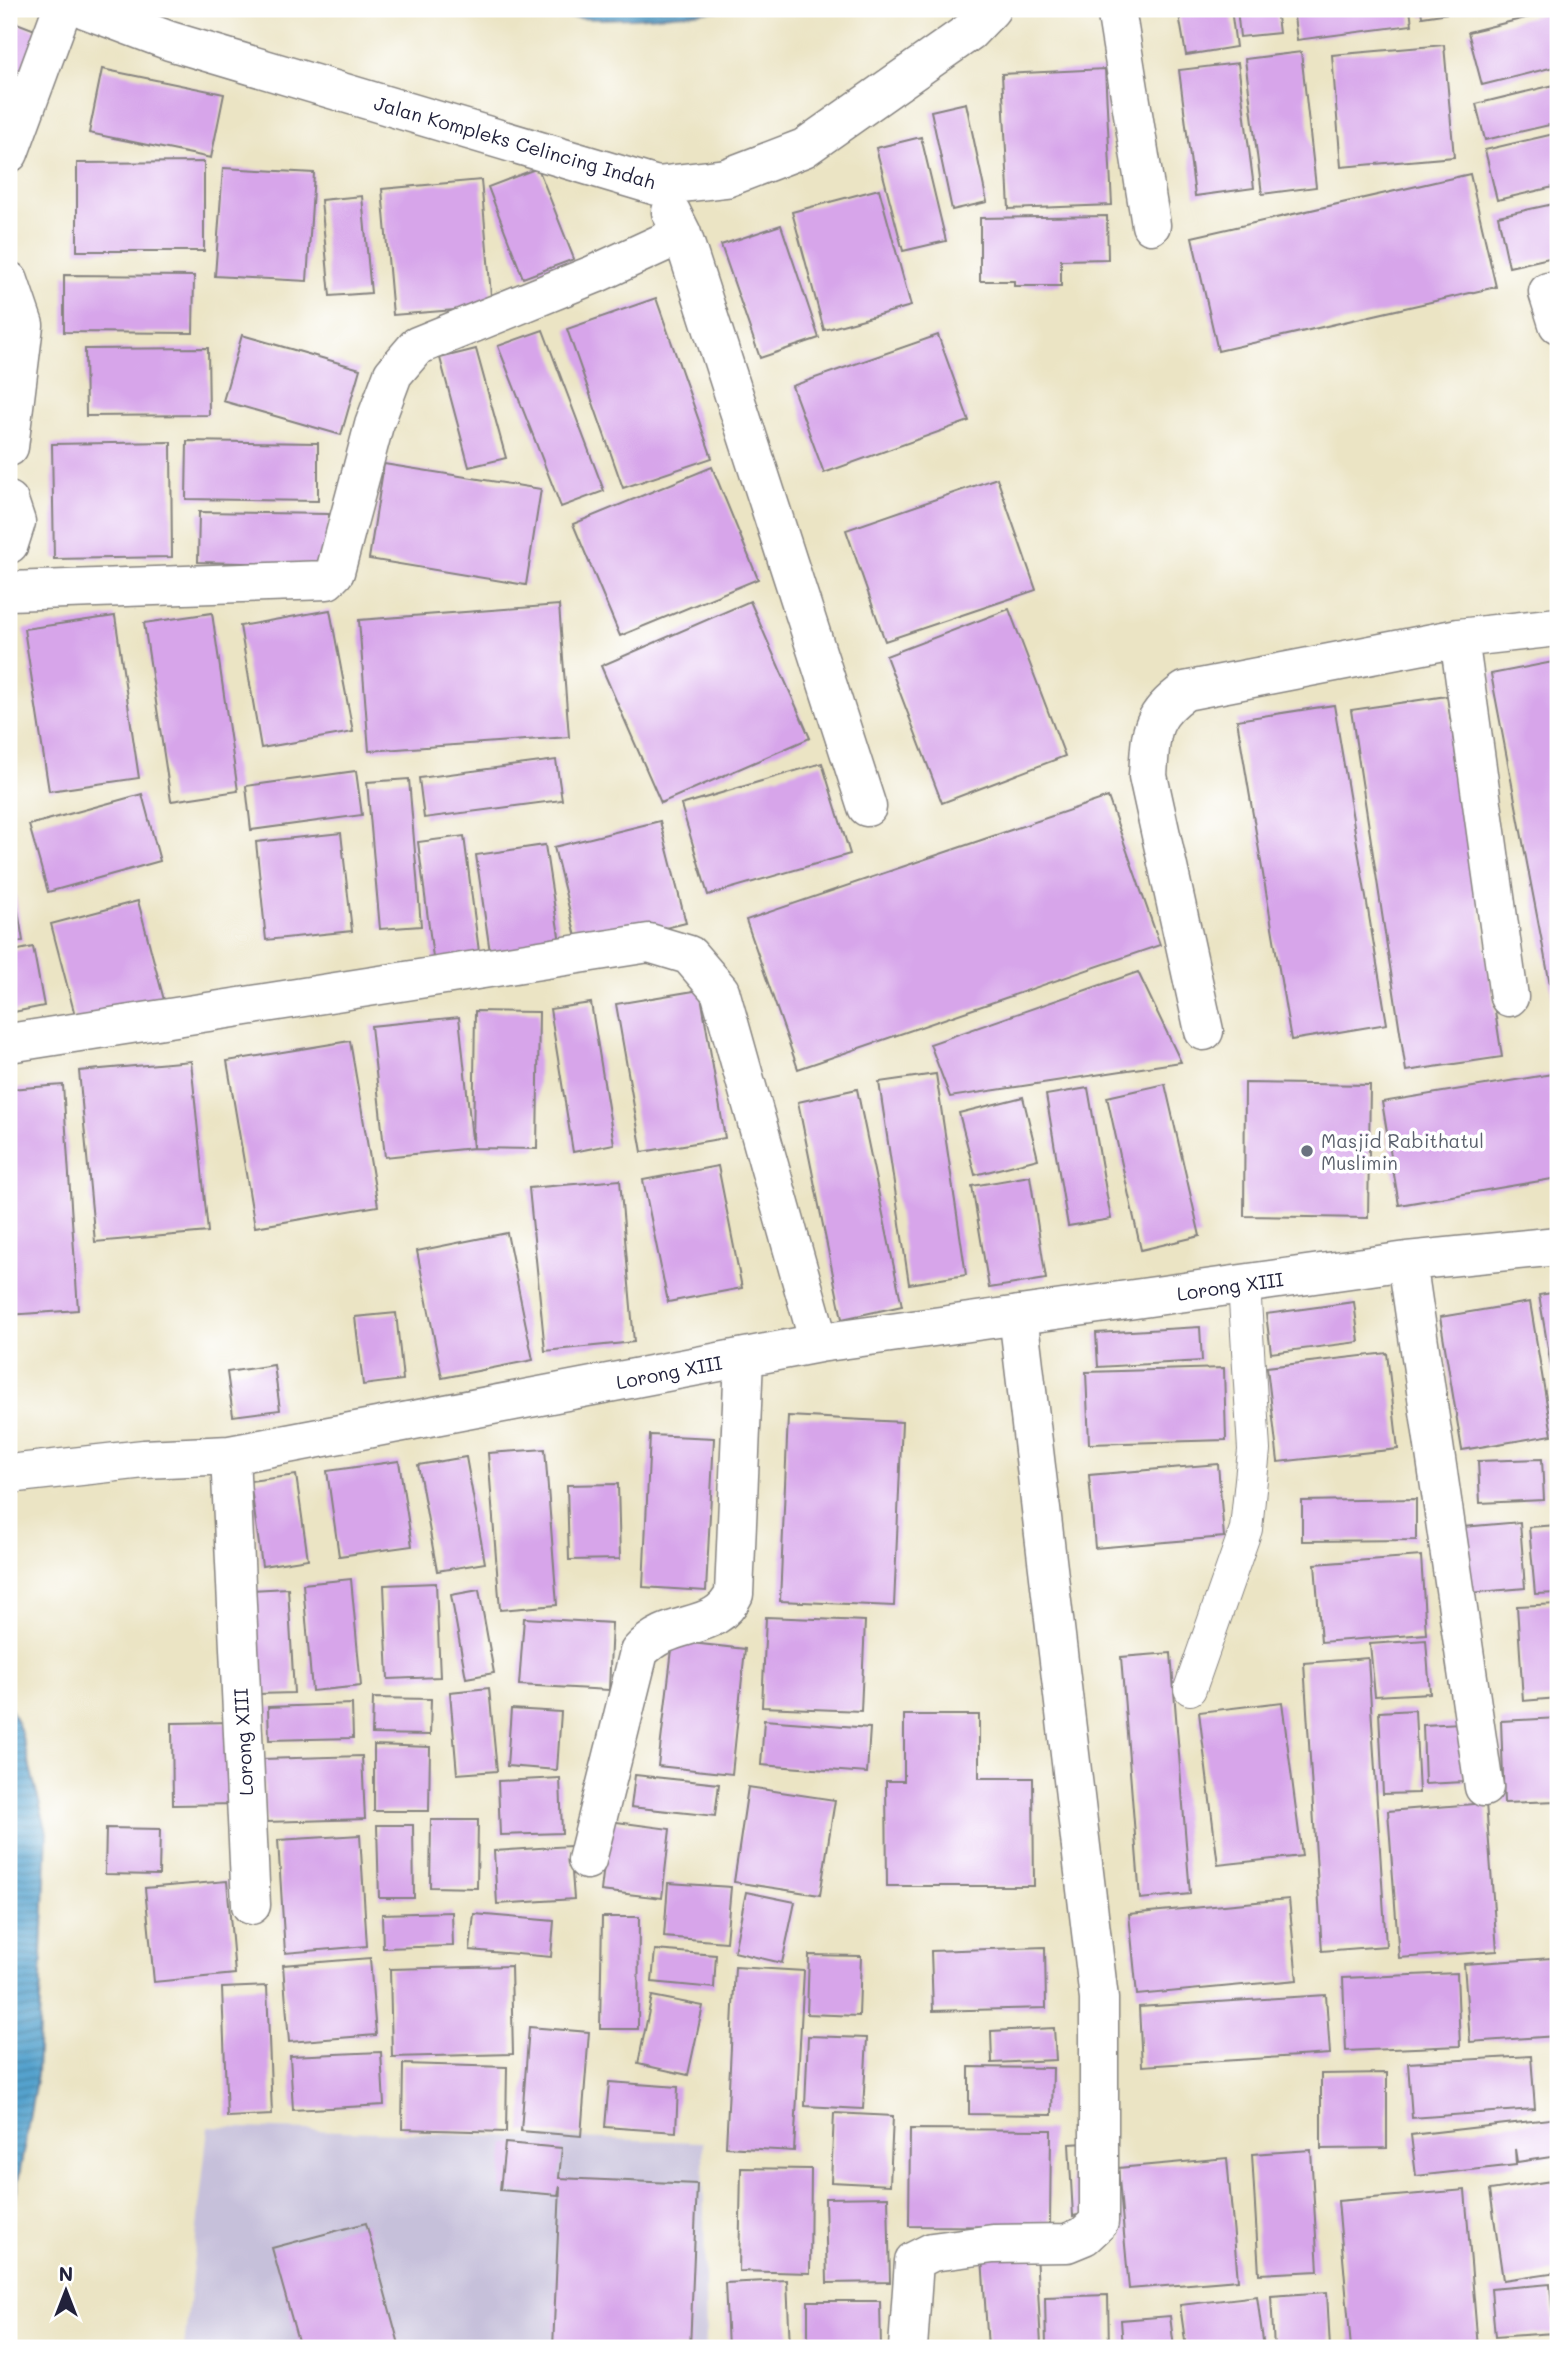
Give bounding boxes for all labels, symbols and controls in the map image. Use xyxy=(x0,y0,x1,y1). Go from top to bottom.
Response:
street label: Jalan Kompleks Celincing Indah xyxy=(371,90,659,194)
place label: Masjid Rabithatul Muslimin xyxy=(1321,1128,1484,1175)
marker: Masjid Rabithatul Muslimin xyxy=(1299,1143,1315,1159)
street label: Lorong XIII xyxy=(1175,1266,1285,1306)
street label: Lorong XIII xyxy=(614,1349,724,1395)
street label: Lorong XIII xyxy=(228,1688,258,1796)
north arrow xyxy=(32,2256,102,2326)
text: N xyxy=(59,2261,73,2286)

